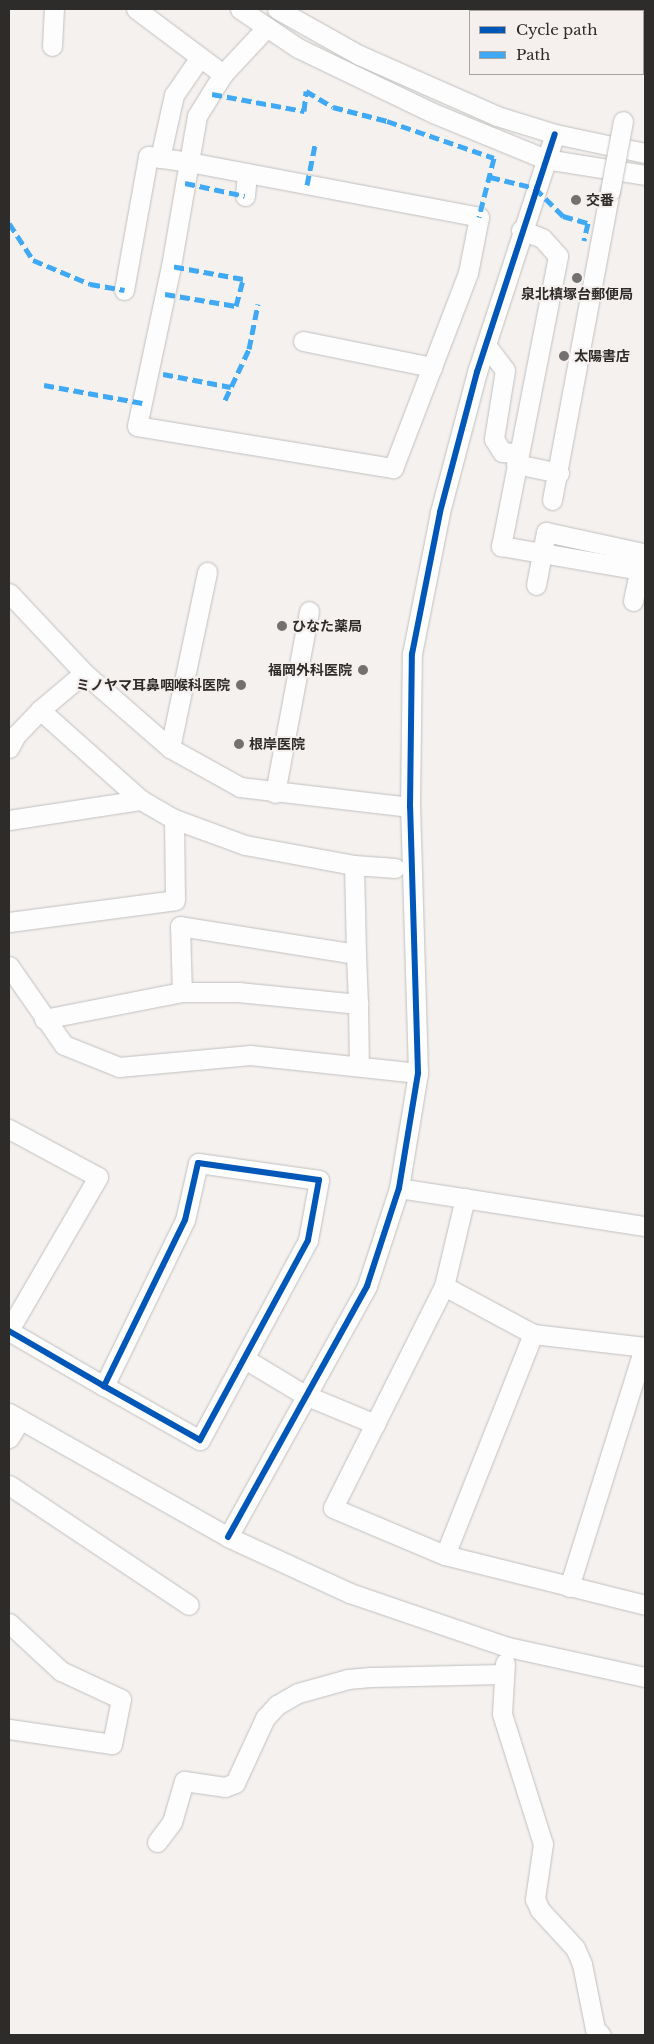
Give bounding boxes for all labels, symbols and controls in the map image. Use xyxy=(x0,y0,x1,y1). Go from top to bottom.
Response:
legend xyxy=(469,10,644,75)
text: Cycle path xyxy=(516,20,598,39)
text: Path xyxy=(516,45,550,64)
place label: 交番 xyxy=(586,192,614,208)
marker: 交番 xyxy=(570,194,582,206)
marker: 泉北槙塚台郵便局 xyxy=(571,272,583,284)
place label: 泉北槙塚台郵便局 xyxy=(521,286,633,302)
place label: 太陽書店 xyxy=(574,348,630,364)
marker: 太陽書店 xyxy=(558,350,570,362)
place label: ひなた薬局 xyxy=(292,618,362,634)
marker: ひなた薬局 xyxy=(276,620,288,632)
place label: 福岡外科医院 xyxy=(268,662,352,678)
marker: 福岡外科医院 xyxy=(356,663,370,677)
place label: ミノヤマ耳鼻咽喉科医院 xyxy=(76,677,230,693)
marker: ミノヤマ耳鼻咽喉科医院 xyxy=(234,678,248,692)
place label: 根岸医院 xyxy=(249,736,305,752)
marker: 根岸医院 xyxy=(233,738,245,750)

